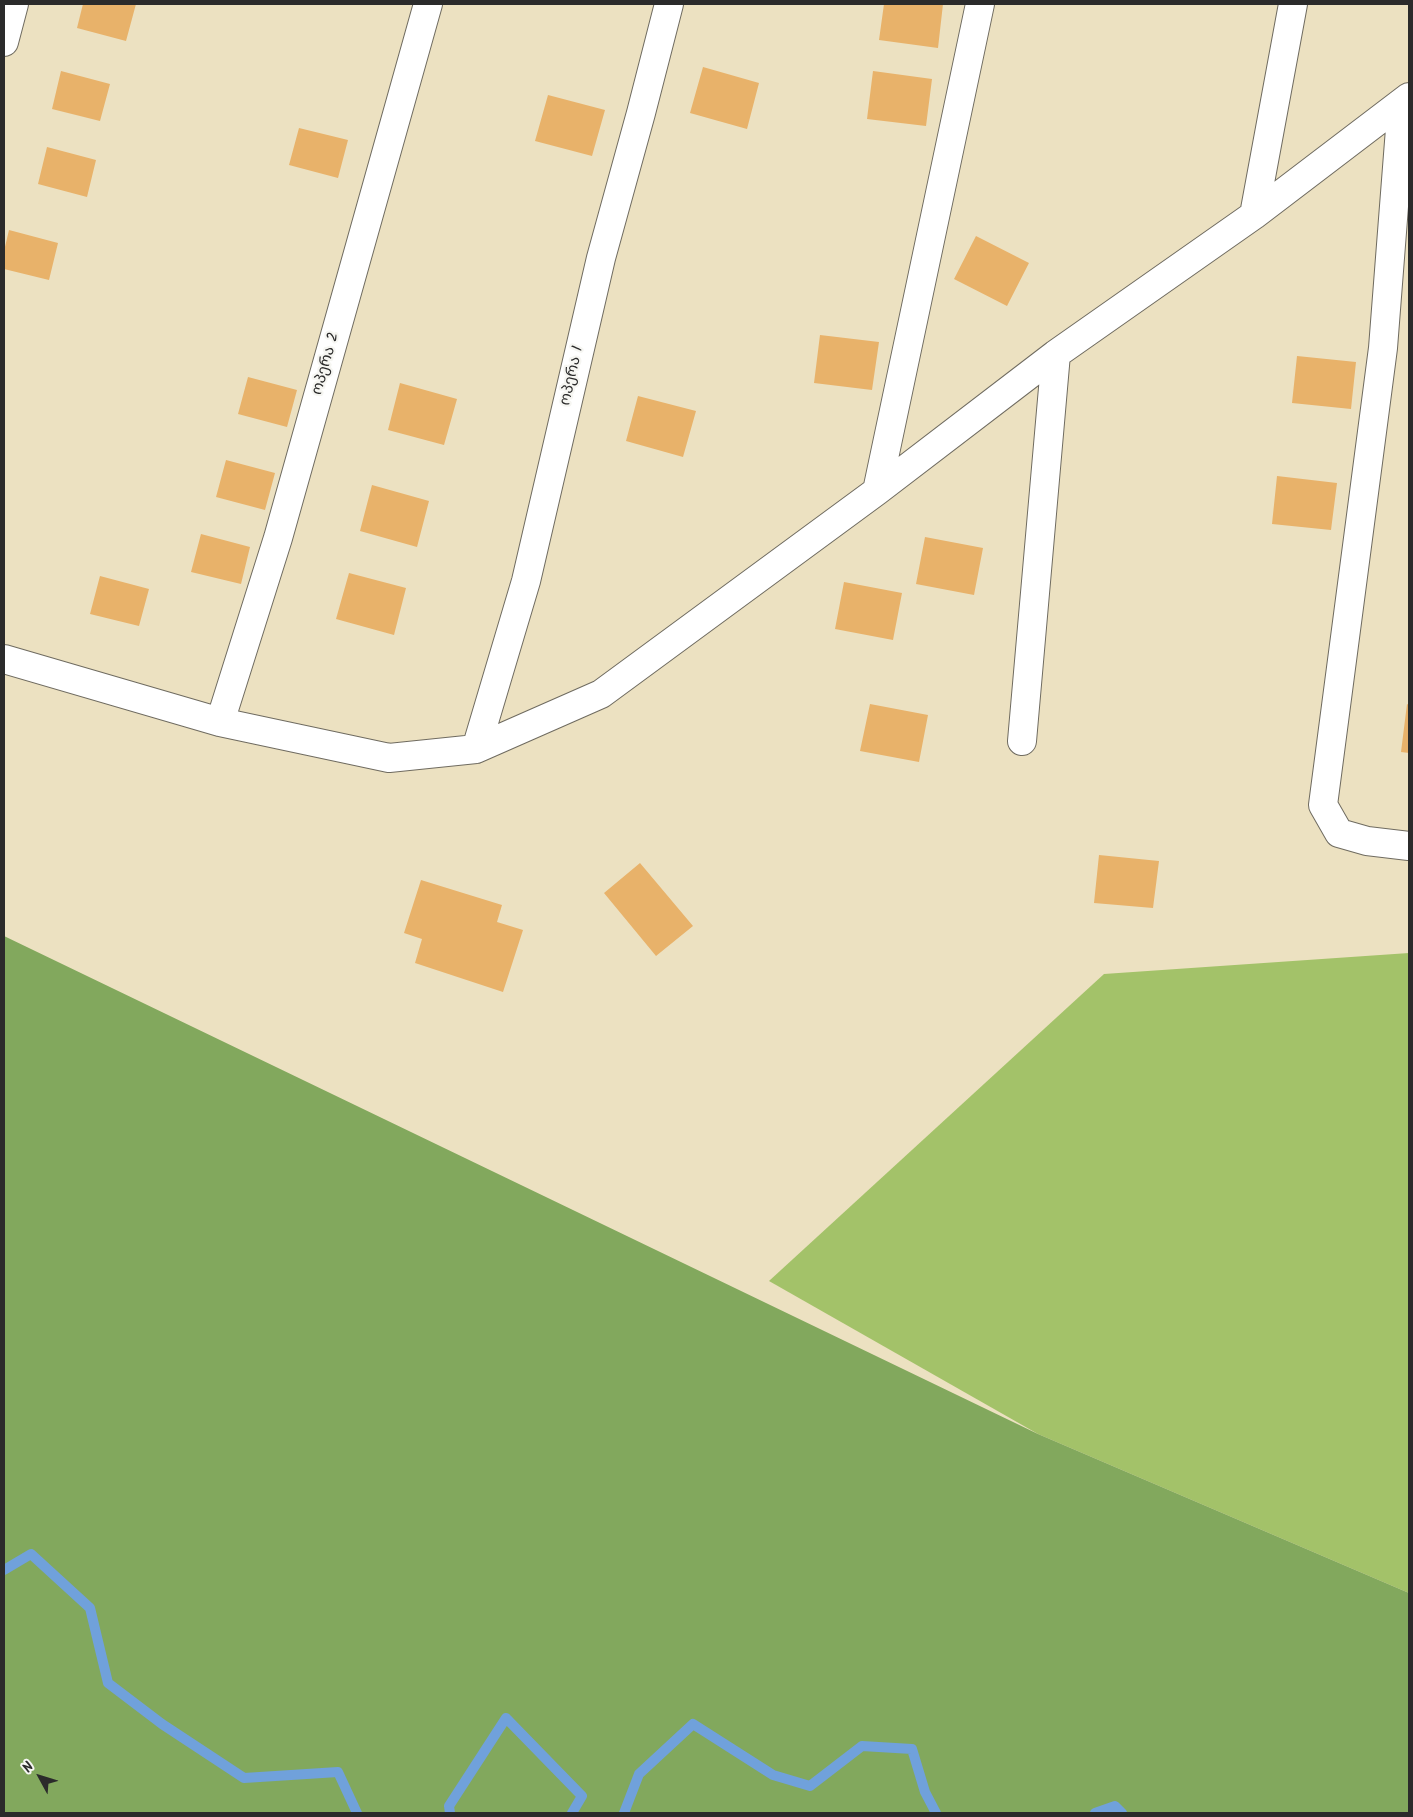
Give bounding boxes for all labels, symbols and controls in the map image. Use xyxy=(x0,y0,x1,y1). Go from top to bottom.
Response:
street label: ოპერა 2 xyxy=(309,331,345,397)
street label: ოპერა 1 xyxy=(557,345,589,407)
north arrow xyxy=(15,1752,65,1802)
text: N xyxy=(17,1757,40,1778)

